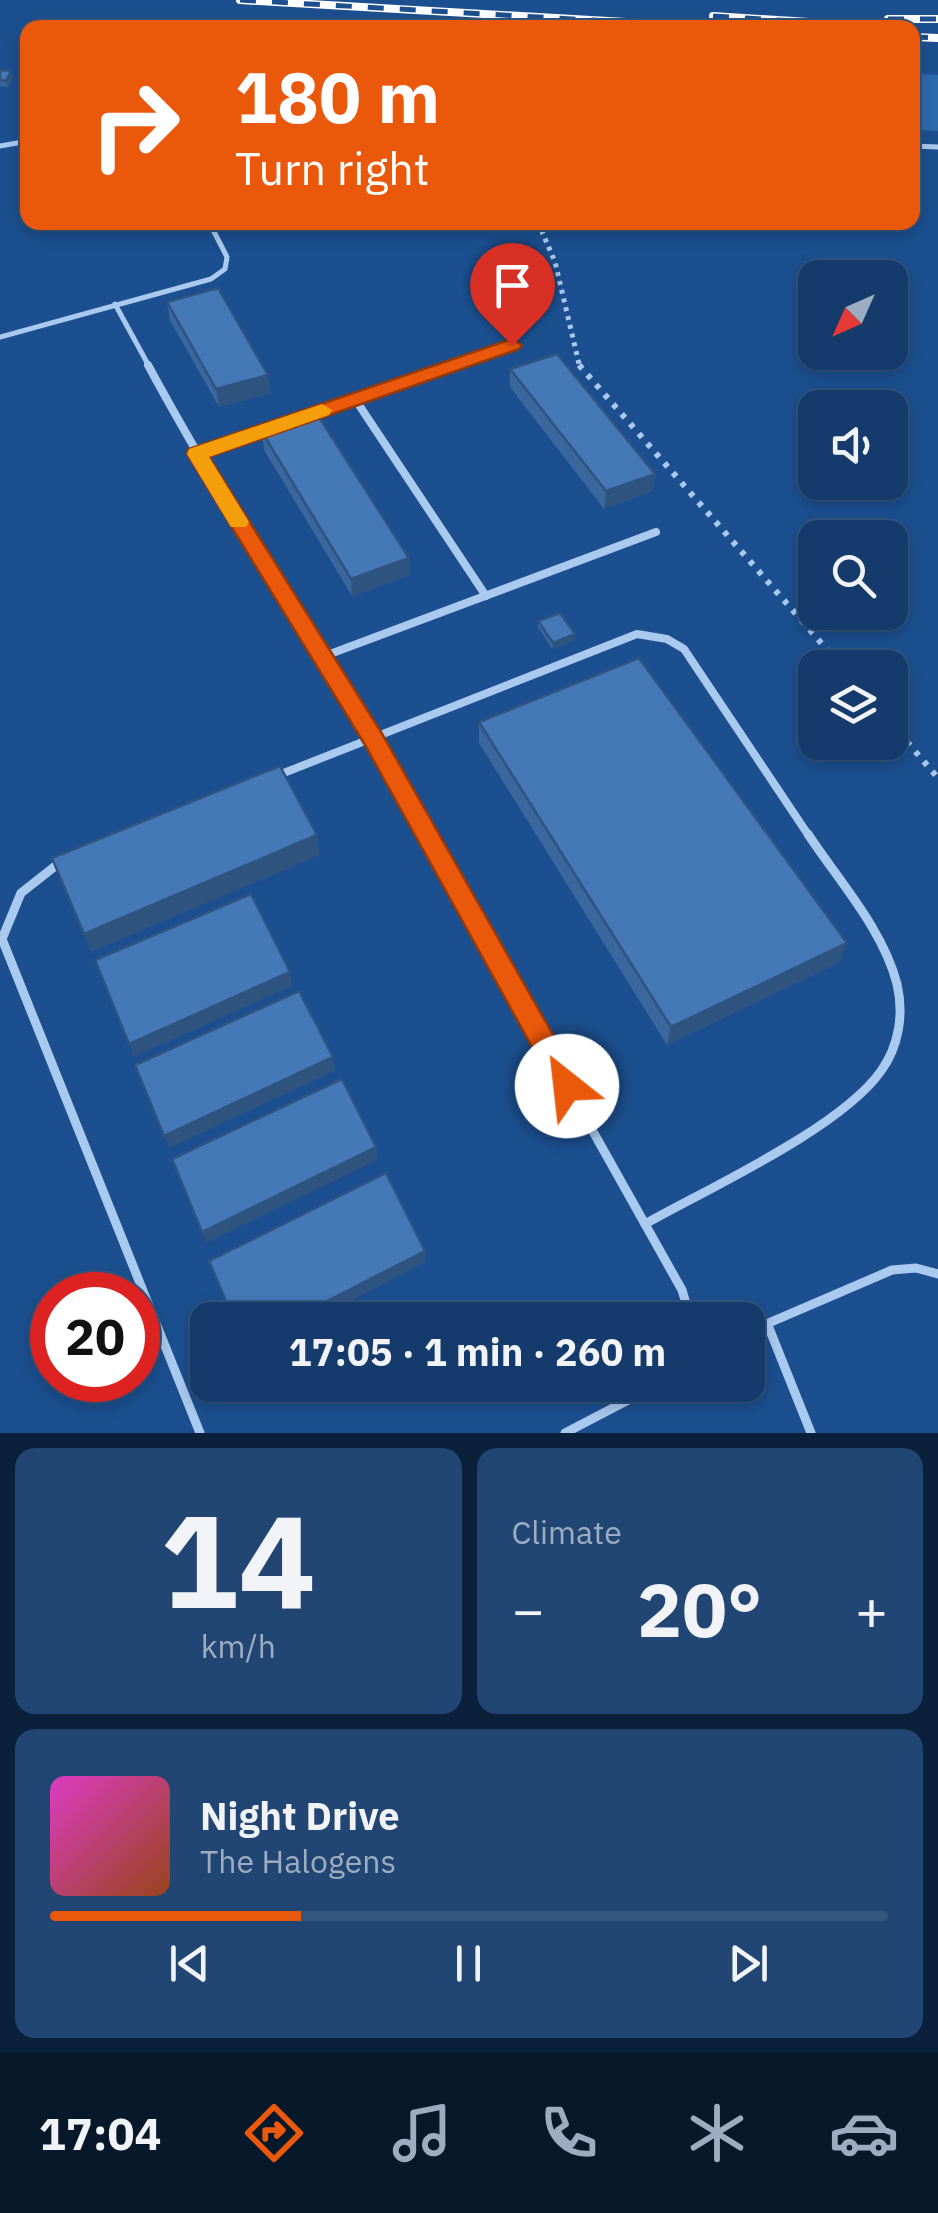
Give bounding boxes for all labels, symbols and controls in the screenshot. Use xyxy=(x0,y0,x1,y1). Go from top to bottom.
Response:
text: 180 m xyxy=(235,51,440,142)
icon: right xyxy=(70,60,200,190)
text: Turn right xyxy=(235,139,430,197)
pin xyxy=(470,243,555,346)
icon: arrive xyxy=(485,258,540,313)
north arrow xyxy=(798,260,908,370)
map controls xyxy=(798,260,908,760)
button: sound xyxy=(798,390,908,500)
button: search xyxy=(798,520,908,630)
button: layers xyxy=(798,650,908,760)
position arrow xyxy=(515,1034,619,1138)
speed limit sign: 20 xyxy=(30,1272,160,1402)
text: 17:05 · 1 min · 260 m xyxy=(289,1327,666,1376)
text: 14 xyxy=(160,1475,316,1644)
text: Climate xyxy=(512,1511,622,1553)
text: 20° xyxy=(637,1560,762,1658)
text: − xyxy=(512,1574,545,1645)
text: + xyxy=(855,1574,888,1645)
text: km/h xyxy=(201,1625,276,1667)
text: Night Drive xyxy=(200,1791,400,1840)
text: The Halogens xyxy=(200,1840,396,1882)
icon: previous xyxy=(162,1936,217,1991)
icon: pause xyxy=(441,1936,496,1991)
icon: next xyxy=(721,1936,776,1991)
icon: directions xyxy=(239,2098,309,2168)
icon: music xyxy=(387,2098,457,2168)
icon: phone xyxy=(534,2098,604,2168)
icon: climate xyxy=(682,2098,752,2168)
icon: car xyxy=(829,2098,899,2168)
text: 17:04 xyxy=(39,2104,162,2162)

